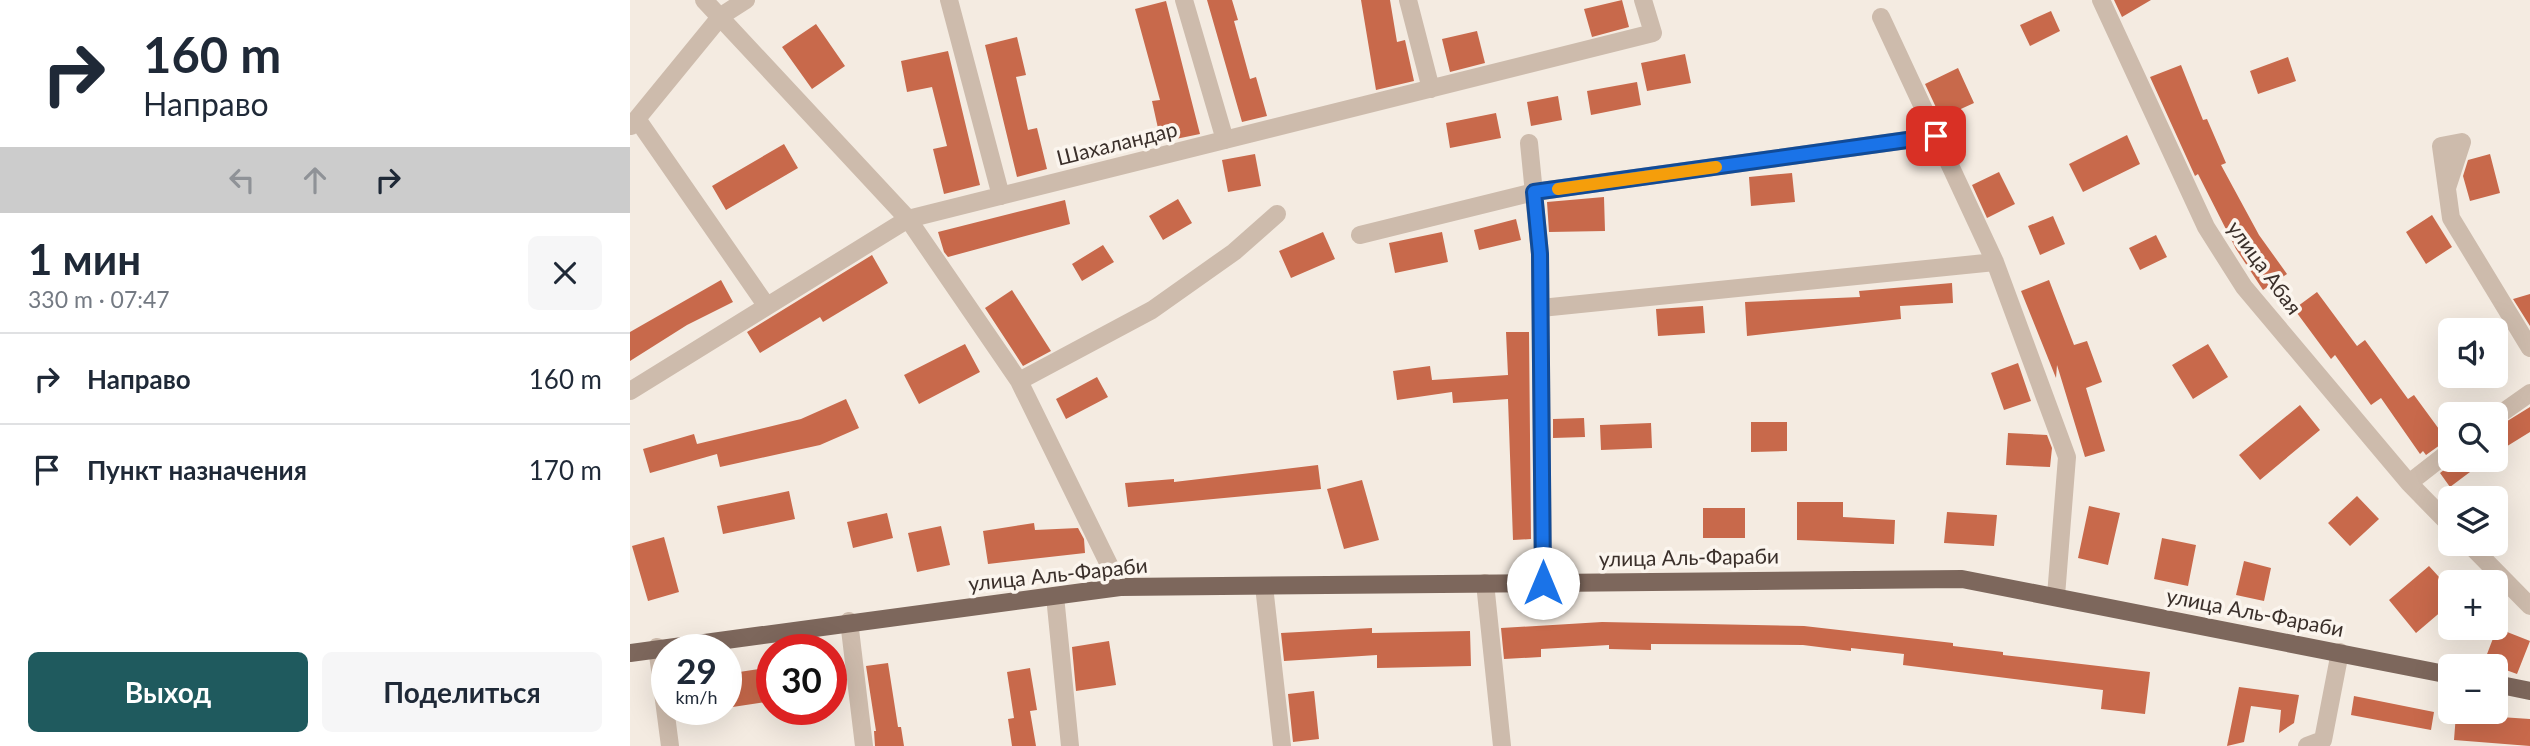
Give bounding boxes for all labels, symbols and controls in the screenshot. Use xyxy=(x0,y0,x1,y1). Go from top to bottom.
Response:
text: 160 m xyxy=(143,25,281,83)
icon: right xyxy=(28,28,119,119)
text: Направо xyxy=(143,84,269,123)
pin xyxy=(1906,106,1966,166)
street label: Шахаландар xyxy=(1054,115,1180,170)
icon: arrive xyxy=(1917,117,1955,155)
icon: left xyxy=(223,161,261,199)
icon: ahead xyxy=(296,161,334,199)
icon: right xyxy=(369,161,407,199)
street label: улица Абая xyxy=(2223,215,2308,319)
text: 1 мин xyxy=(28,234,141,284)
button: close xyxy=(528,236,602,310)
text: 330 m · 07:47 xyxy=(28,285,170,313)
map controls xyxy=(2438,318,2508,724)
button: sound xyxy=(2438,318,2508,388)
icon: right xyxy=(28,360,66,398)
text: Направо xyxy=(87,363,191,395)
text: 160 m xyxy=(529,363,602,395)
button: search xyxy=(2438,402,2508,472)
icon: arrive xyxy=(28,451,66,489)
text: Пункт назначения xyxy=(87,454,307,486)
text: 170 m xyxy=(529,454,602,486)
button: layers xyxy=(2438,486,2508,556)
street label: улица Аль-Фараби xyxy=(1599,542,1779,571)
position arrow xyxy=(1506,546,1580,620)
street label: улица Аль-Фараби xyxy=(967,552,1149,595)
button: + xyxy=(2438,570,2508,640)
street label: улица Аль-Фараби xyxy=(2164,582,2346,641)
speed limit sign: 30 xyxy=(756,634,847,725)
text: 29 xyxy=(676,649,717,691)
button: Выход xyxy=(28,652,308,732)
button: Поделиться xyxy=(322,652,602,732)
button: − xyxy=(2438,654,2508,724)
text: km/h xyxy=(675,686,718,708)

